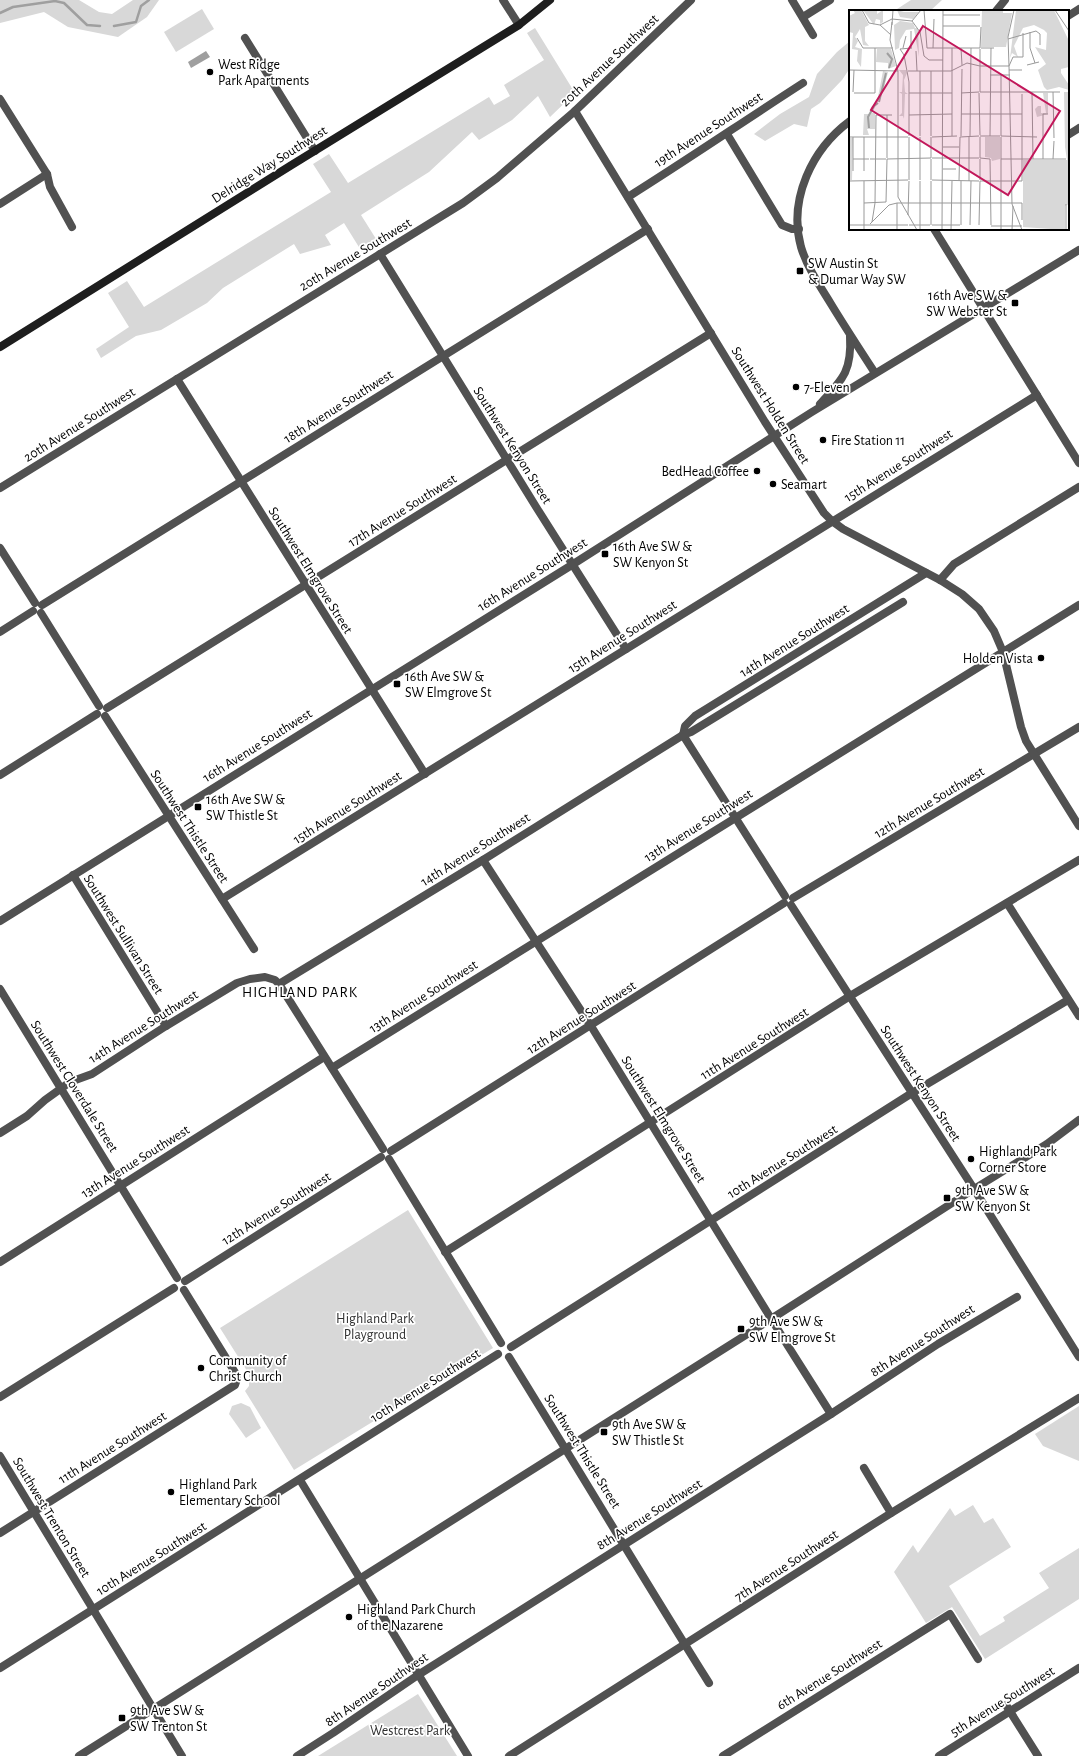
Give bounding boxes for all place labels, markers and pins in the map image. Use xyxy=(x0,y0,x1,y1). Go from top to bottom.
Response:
place label: West Ridge Park Apartments xyxy=(218,58,309,88)
marker: West Ridge Park Apartments xyxy=(205,67,215,77)
place label: SW Austin St & Dumar Way SW xyxy=(808,257,906,287)
marker: SW Austin St & Dumar Way SW xyxy=(795,266,805,276)
place label: 16th Ave SW & SW Webster St xyxy=(926,289,1008,319)
marker: 16th Ave SW & SW Webster St xyxy=(1010,298,1020,308)
place label: 7-Eleven xyxy=(804,381,850,395)
marker: 7-Eleven xyxy=(791,382,801,392)
place label: Fire Station 11 xyxy=(831,434,905,448)
marker: Fire Station 11 xyxy=(818,435,828,445)
place label: BedHead Coffee xyxy=(661,465,749,479)
marker: BedHead Coffee xyxy=(752,466,762,476)
place label: Seamart xyxy=(781,478,827,492)
marker: Seamart xyxy=(768,479,778,489)
place label: 16th Ave SW & SW Kenyon St xyxy=(613,540,692,570)
marker: 16th Ave SW & SW Kenyon St xyxy=(600,549,610,559)
place label: Holden Vista xyxy=(963,652,1034,666)
marker: Holden Vista xyxy=(1036,653,1046,663)
place label: 16th Ave SW & SW Elmgrove St xyxy=(405,670,492,700)
marker: 16th Ave SW & SW Elmgrove St xyxy=(392,679,402,689)
place label: 16th Ave SW & SW Thistle St xyxy=(206,793,285,823)
marker: 16th Ave SW & SW Thistle St xyxy=(193,802,203,812)
place label: Highland Park Corner Store xyxy=(979,1145,1057,1175)
marker: Highland Park Corner Store xyxy=(966,1154,976,1164)
place label: 9th Ave SW & SW Kenyon St xyxy=(955,1184,1031,1214)
marker: 9th Ave SW & SW Kenyon St xyxy=(942,1193,952,1203)
place label: 9th Ave SW & SW Elmgrove St xyxy=(749,1315,836,1345)
marker: 9th Ave SW & SW Elmgrove St xyxy=(736,1324,746,1334)
place label: Community of Christ Church xyxy=(209,1354,287,1384)
marker: Community of Christ Church xyxy=(196,1363,206,1373)
place label: 9th Ave SW & SW Thistle St xyxy=(612,1418,686,1448)
marker: 9th Ave SW & SW Thistle St xyxy=(599,1427,609,1437)
place label: Highland Park Elementary School xyxy=(179,1478,281,1508)
marker: Highland Park Elementary School xyxy=(166,1487,176,1497)
place label: Highland Park Church of the Nazarene xyxy=(357,1603,476,1633)
marker: Highland Park Church of the Nazarene xyxy=(344,1612,354,1622)
place label: 9th Ave SW & SW Trenton St xyxy=(130,1704,208,1734)
marker: 9th Ave SW & SW Trenton St xyxy=(117,1713,127,1723)

